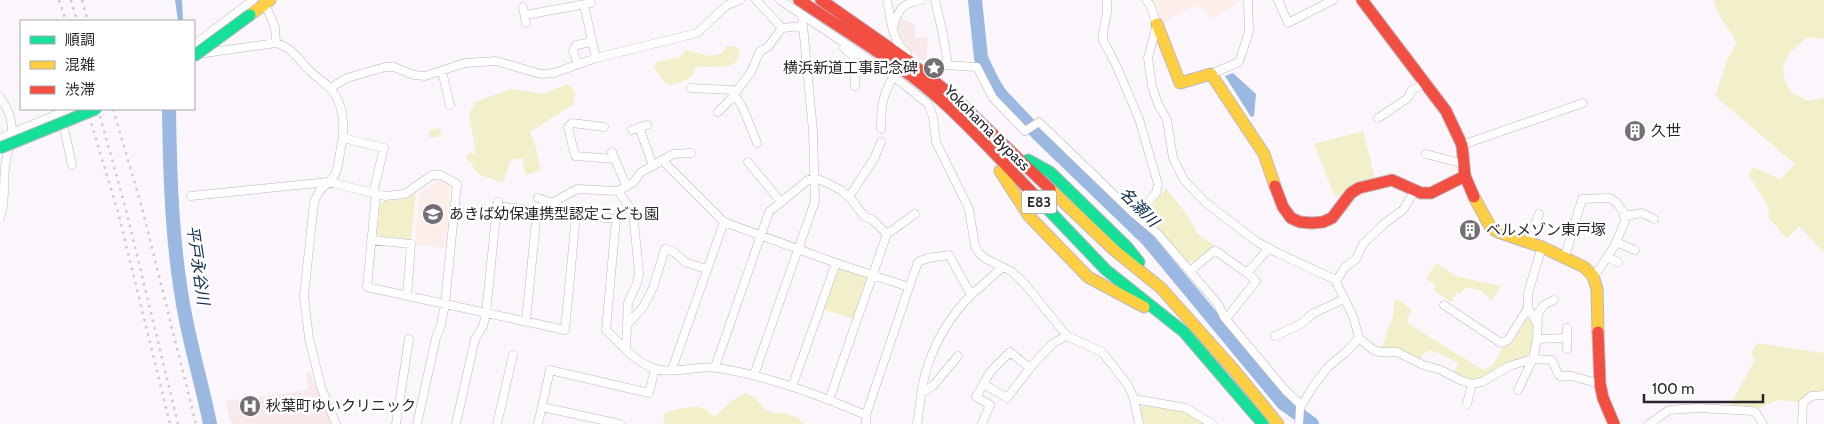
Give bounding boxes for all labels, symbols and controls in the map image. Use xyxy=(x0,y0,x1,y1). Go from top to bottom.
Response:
legend xyxy=(20,20,195,110)
text: 順調 xyxy=(65,31,95,49)
text: 混雑 xyxy=(65,56,95,74)
place icon: 横浜新道工事記念碑 xyxy=(922,56,946,80)
place label: 横浜新道工事記念碑 xyxy=(783,59,918,77)
text: 渋滞 xyxy=(65,81,95,99)
street label: Yokohama Bypass xyxy=(940,81,1033,174)
building icon: 久世 xyxy=(1623,119,1647,143)
place label: 久世 xyxy=(1651,122,1681,140)
water label: 名瀬川 xyxy=(1115,183,1164,232)
road number: E83 xyxy=(1022,190,1056,213)
school or university icon: あきば幼保連携型認定こども園 xyxy=(421,202,445,226)
place label: あきば幼保連携型認定こども園 xyxy=(449,205,659,223)
building icon: ベルメゾン東戸塚 xyxy=(1458,218,1482,242)
place label: ベルメゾン東戸塚 xyxy=(1486,221,1606,239)
water label: 平戸永谷川 xyxy=(183,224,213,308)
scale bar xyxy=(1644,372,1763,404)
text: 100 m xyxy=(1652,380,1694,398)
hospital icon: 秋葉町ゆいクリニック xyxy=(238,394,262,418)
place label: 秋葉町ゆいクリニック xyxy=(266,397,416,415)

